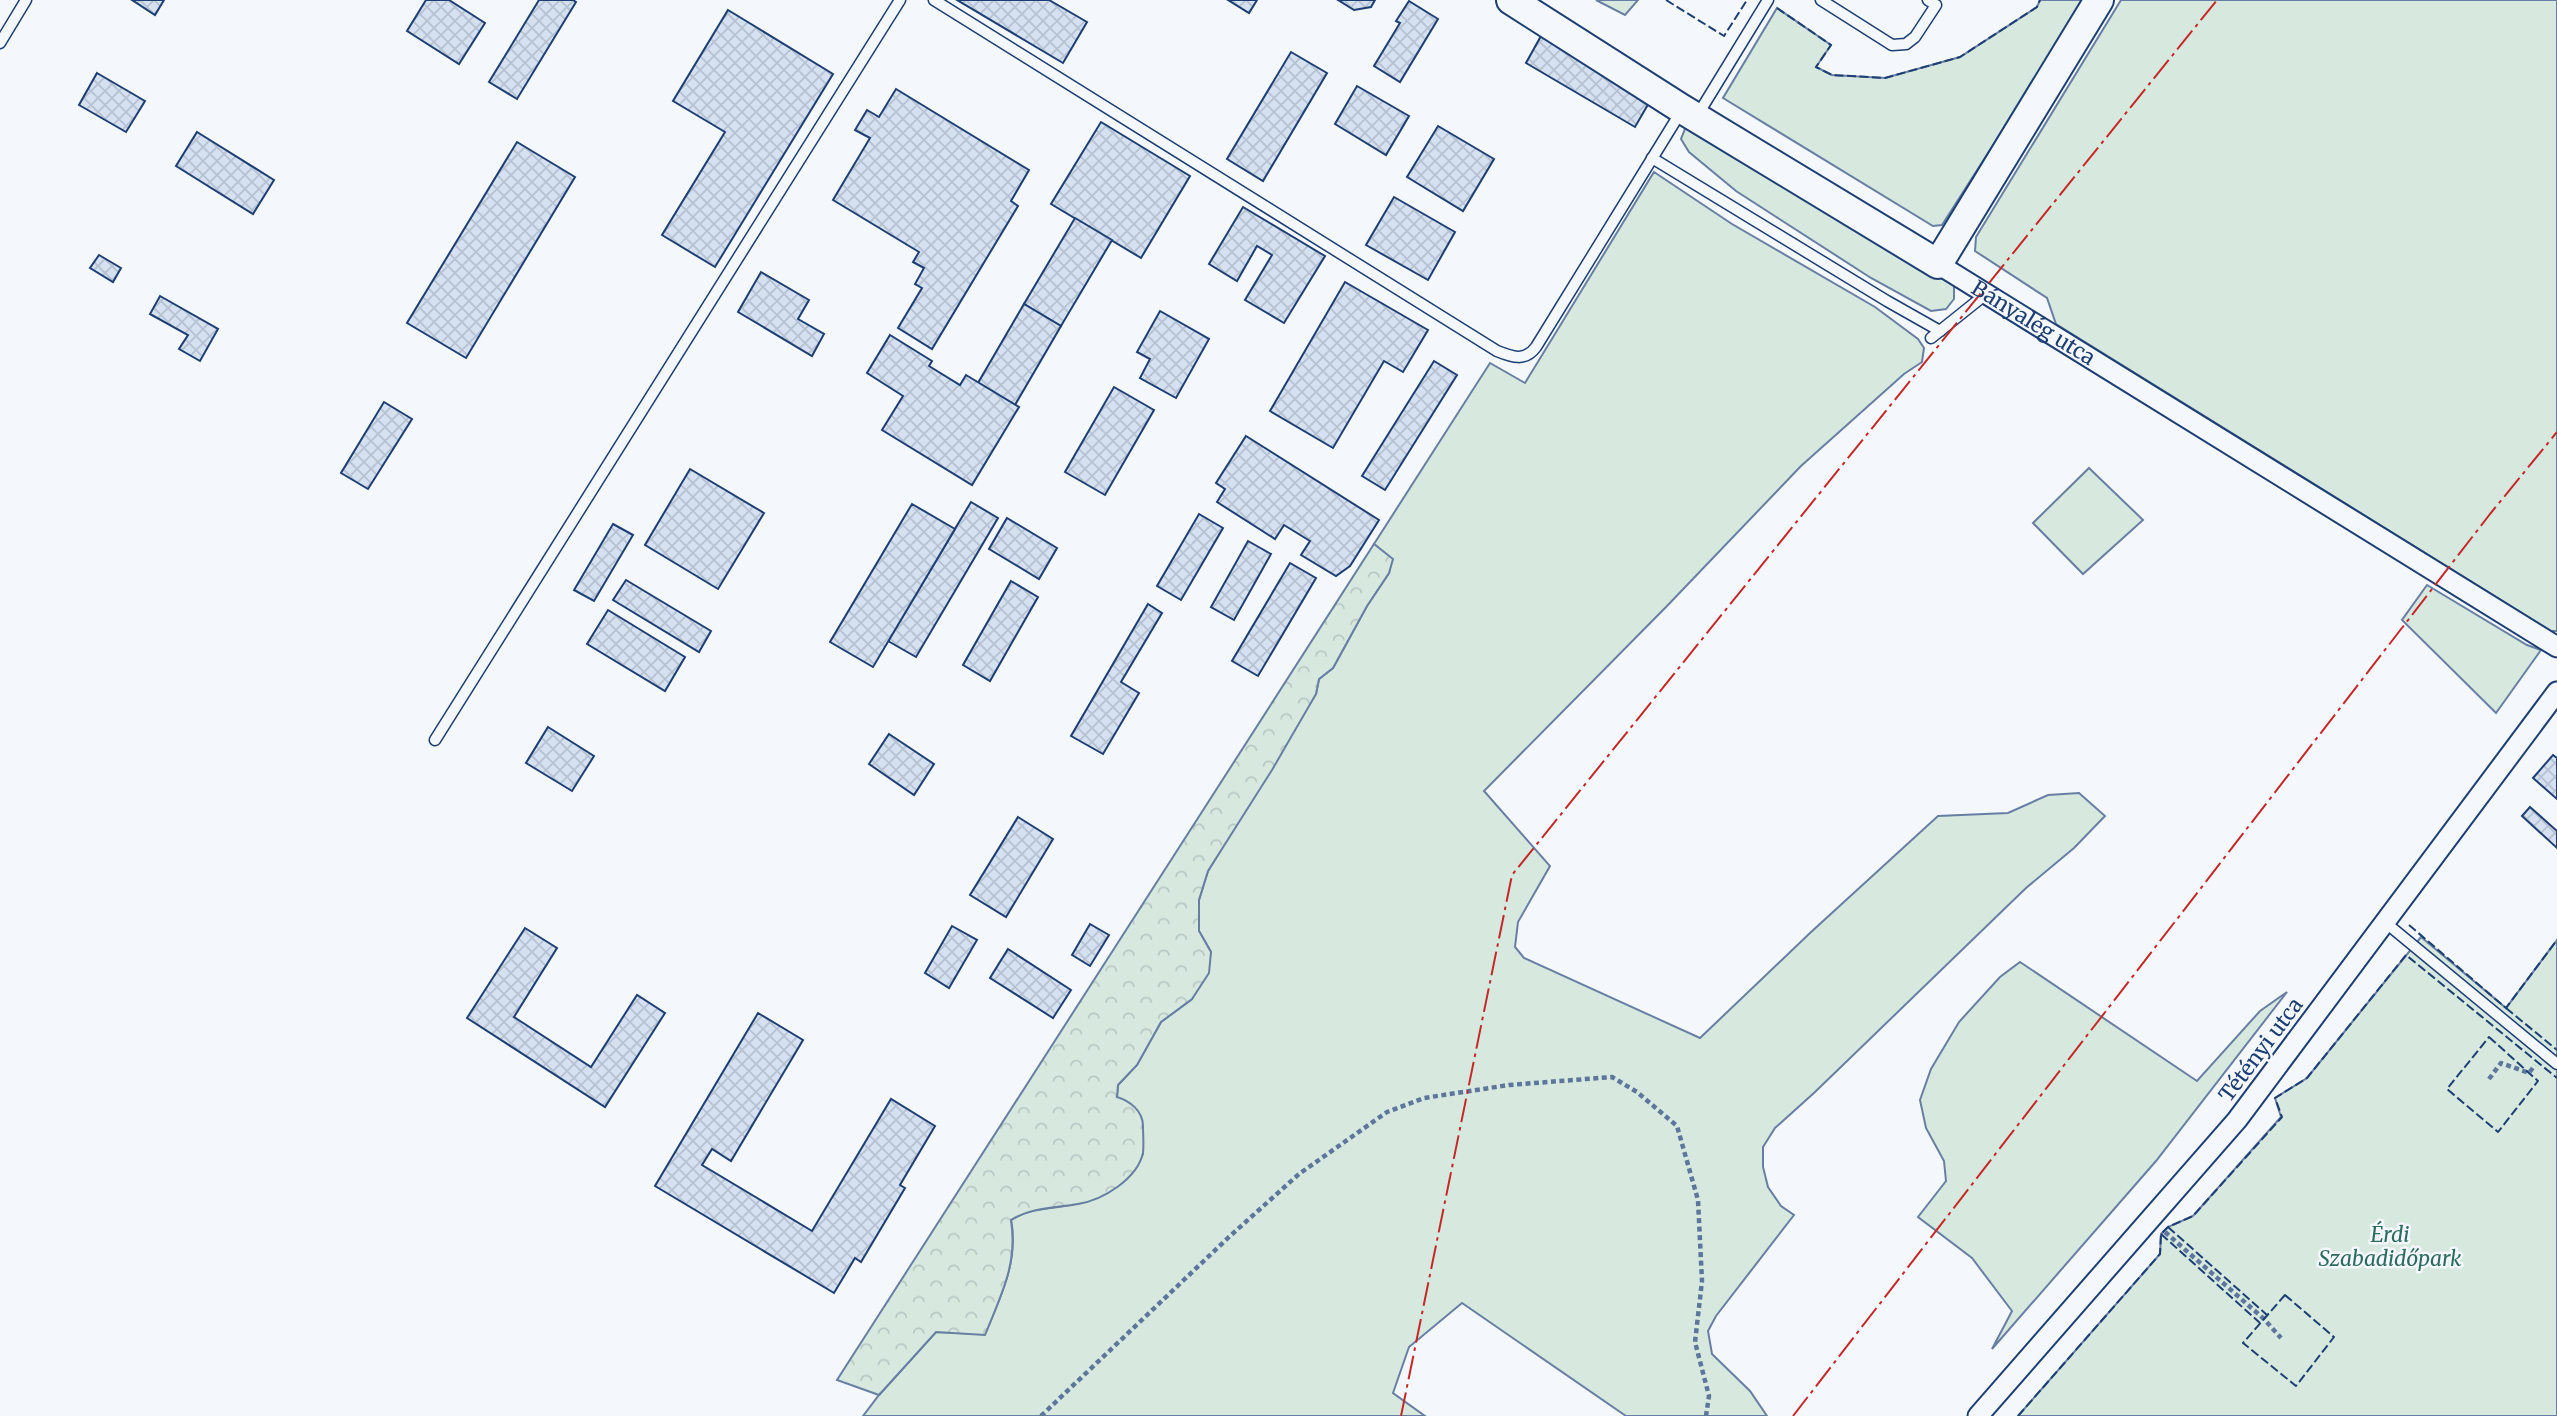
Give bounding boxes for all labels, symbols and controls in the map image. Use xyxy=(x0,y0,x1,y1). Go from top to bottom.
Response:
street label: Bányalég utca xyxy=(1967,274,2100,371)
street label: Tétényi utca xyxy=(2213,992,2309,1107)
park label: Érdi Szabadidőpark xyxy=(2318,1220,2462,1272)

